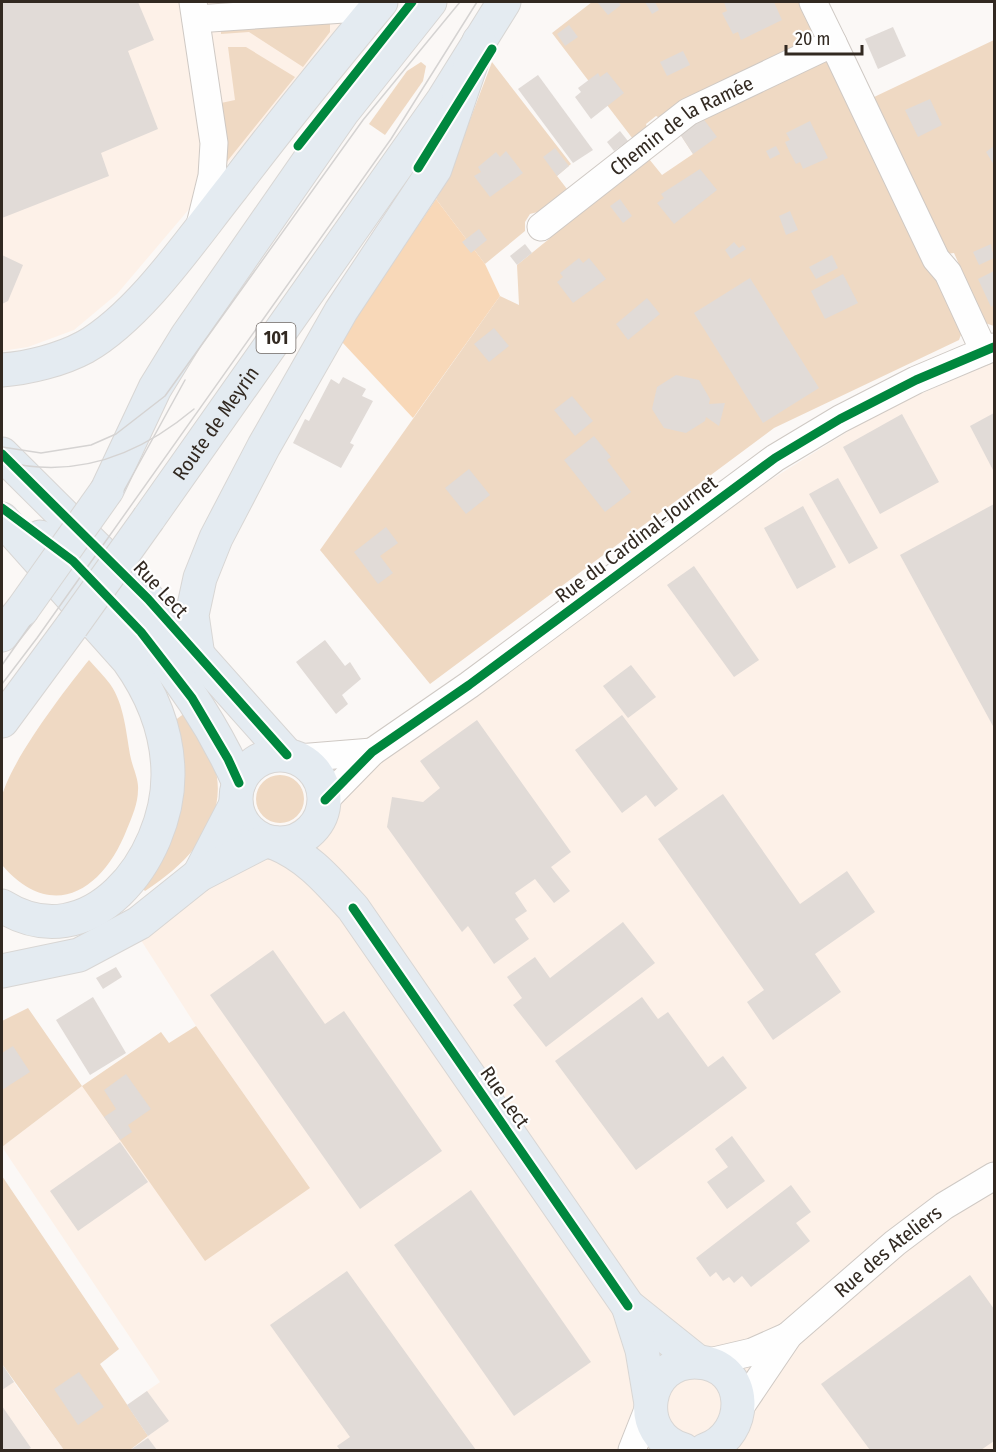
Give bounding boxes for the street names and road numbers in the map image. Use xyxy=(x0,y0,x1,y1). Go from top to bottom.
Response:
street label: Chemin de la Ramée xyxy=(605,71,757,181)
road number: 101 xyxy=(256,323,296,353)
street label: Route de Meyrin xyxy=(168,362,264,485)
street label: Rue du Cardinal-Journet xyxy=(550,470,722,608)
street label: Rue Lect xyxy=(129,555,194,623)
street label: Rue Lect xyxy=(475,1062,535,1133)
street label: Rue des Ateliers xyxy=(829,1200,946,1302)

